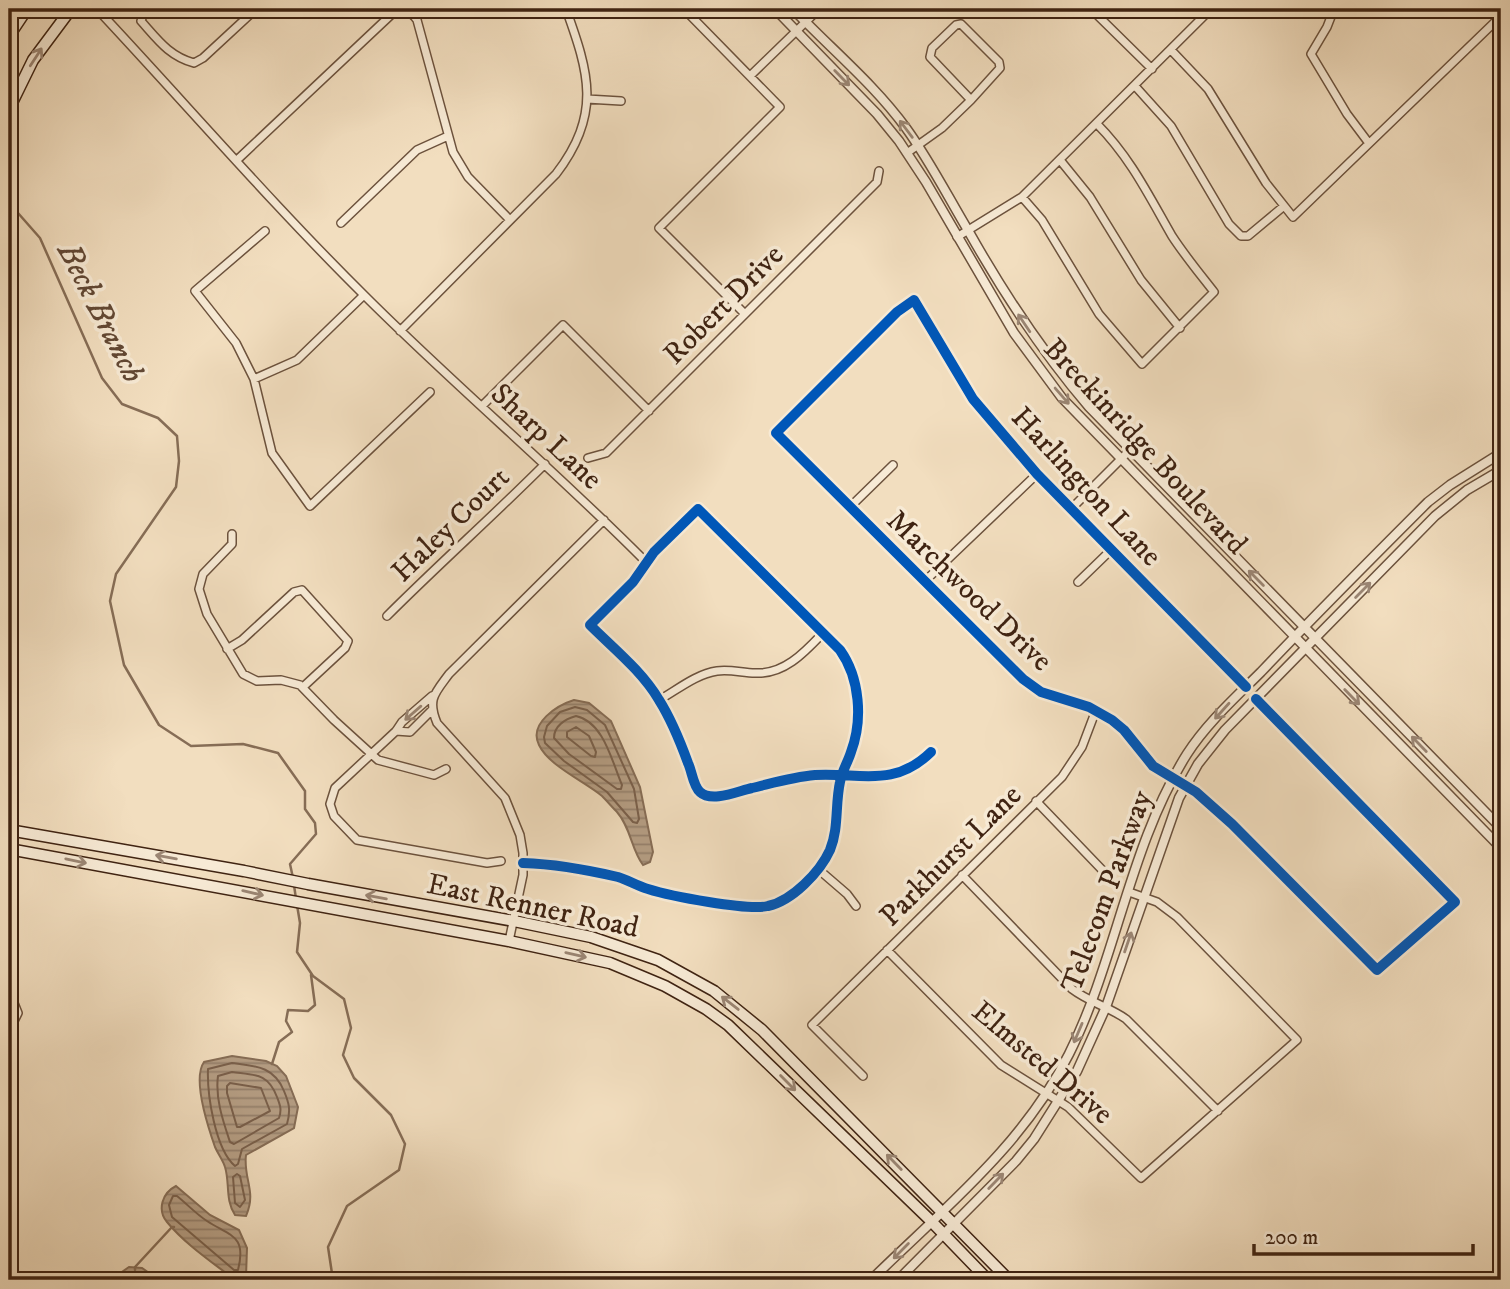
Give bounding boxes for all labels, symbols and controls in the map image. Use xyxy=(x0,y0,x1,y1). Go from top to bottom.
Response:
one-way arrow xyxy=(29,47,43,67)
one-way arrow xyxy=(833,69,850,86)
one-way arrow xyxy=(898,120,913,138)
water label: Beck Branch xyxy=(47,235,153,390)
street label: Robert Drive xyxy=(656,237,792,373)
one-way arrow xyxy=(1017,313,1031,333)
street label: Breckinridge Boulevard xyxy=(1035,331,1255,563)
street label: Sharp Lane xyxy=(482,376,610,498)
one-way arrow xyxy=(1054,387,1070,405)
street label: Harlington Lane xyxy=(1003,400,1169,574)
street label: Haley Court xyxy=(384,460,518,590)
street label: Marchwood Drive xyxy=(878,503,1060,679)
one-way arrow xyxy=(1247,570,1264,587)
one-way arrow xyxy=(1354,582,1371,599)
one-way arrow xyxy=(1344,689,1361,706)
one-way arrow xyxy=(1214,702,1230,720)
one-way arrow xyxy=(404,705,422,721)
one-way arrow xyxy=(1411,736,1428,753)
street label: Parkhurst Lane xyxy=(872,777,1030,935)
street label: Telecom Parkway xyxy=(1054,785,1161,997)
one-way arrow xyxy=(155,850,178,863)
one-way arrow xyxy=(64,855,87,869)
street label: East Renner Road xyxy=(423,866,642,947)
one-way arrow xyxy=(241,887,264,901)
one-way arrow xyxy=(365,889,388,903)
one-way arrow xyxy=(1123,932,1135,954)
one-way arrow xyxy=(564,949,587,963)
street label: Elmsted Drive xyxy=(964,993,1120,1133)
one-way arrow xyxy=(722,996,740,1011)
one-way arrow xyxy=(1071,1022,1084,1043)
one-way arrow xyxy=(779,1074,796,1091)
one-way arrow xyxy=(885,1154,902,1171)
one-way arrow xyxy=(987,1173,1004,1190)
scale bar xyxy=(1254,1212,1473,1256)
text: 200 m xyxy=(1265,1225,1318,1251)
one-way arrow xyxy=(892,1242,909,1259)

